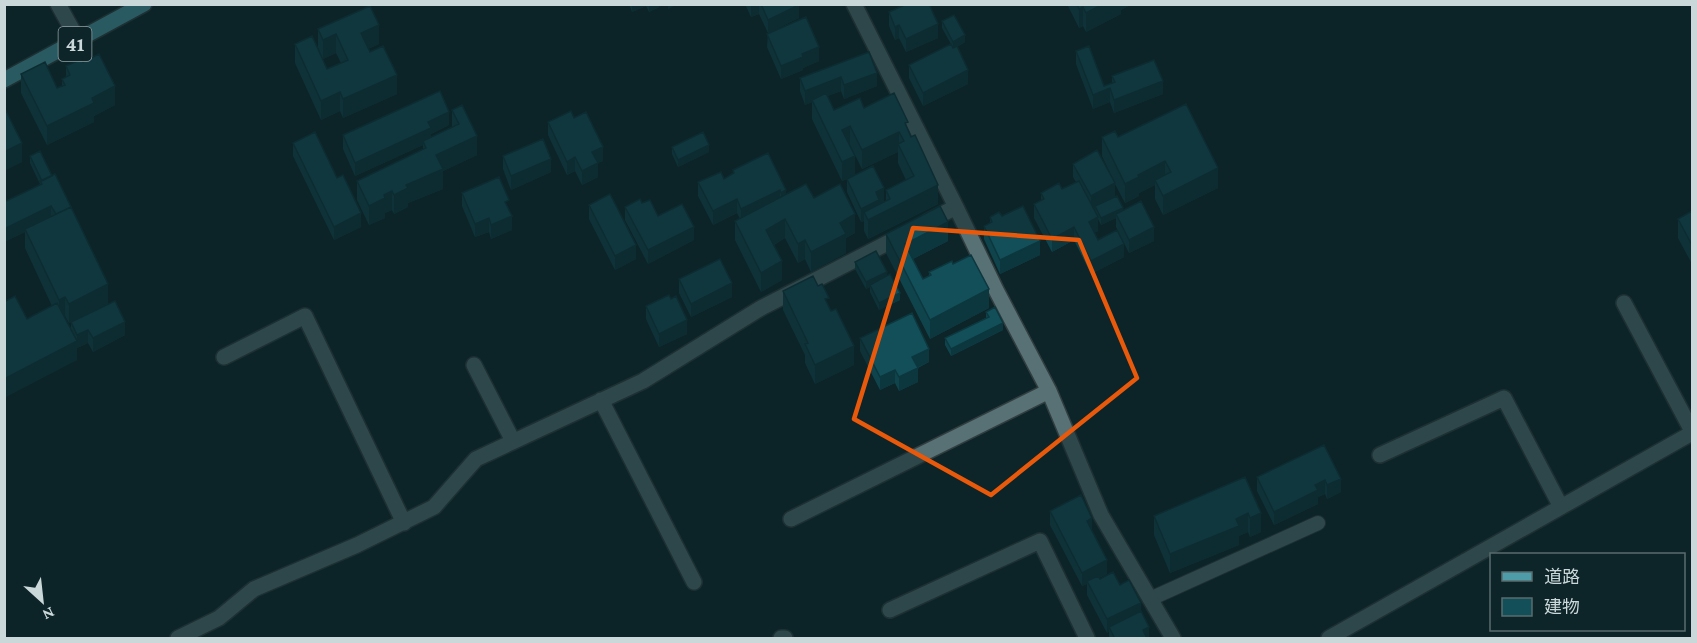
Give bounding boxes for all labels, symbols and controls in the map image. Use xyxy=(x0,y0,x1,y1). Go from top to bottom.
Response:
road number: 41 xyxy=(58,27,92,61)
legend xyxy=(1490,553,1685,631)
text: 道路 xyxy=(1544,567,1580,587)
north arrow xyxy=(12,571,72,631)
text: 建物 xyxy=(1544,597,1580,617)
text: N xyxy=(40,604,57,624)

